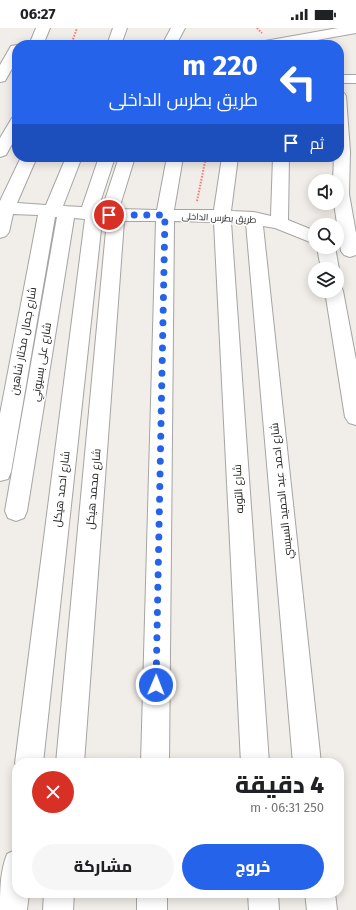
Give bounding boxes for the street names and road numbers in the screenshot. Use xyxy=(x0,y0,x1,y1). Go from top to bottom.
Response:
street label: طريق بطرس الداخلى xyxy=(181,211,257,226)
street label: شارع جمال مختار شاهين xyxy=(8,286,40,396)
street label: شارع على بسيوني xyxy=(29,322,56,403)
street label: شارع احمد عبد الحميد السيسي xyxy=(268,422,296,560)
street label: شارع محمد هيكل xyxy=(83,448,105,530)
street label: شارع احمد هيكل xyxy=(50,450,74,528)
street label: شارع التوبه xyxy=(231,464,247,514)

